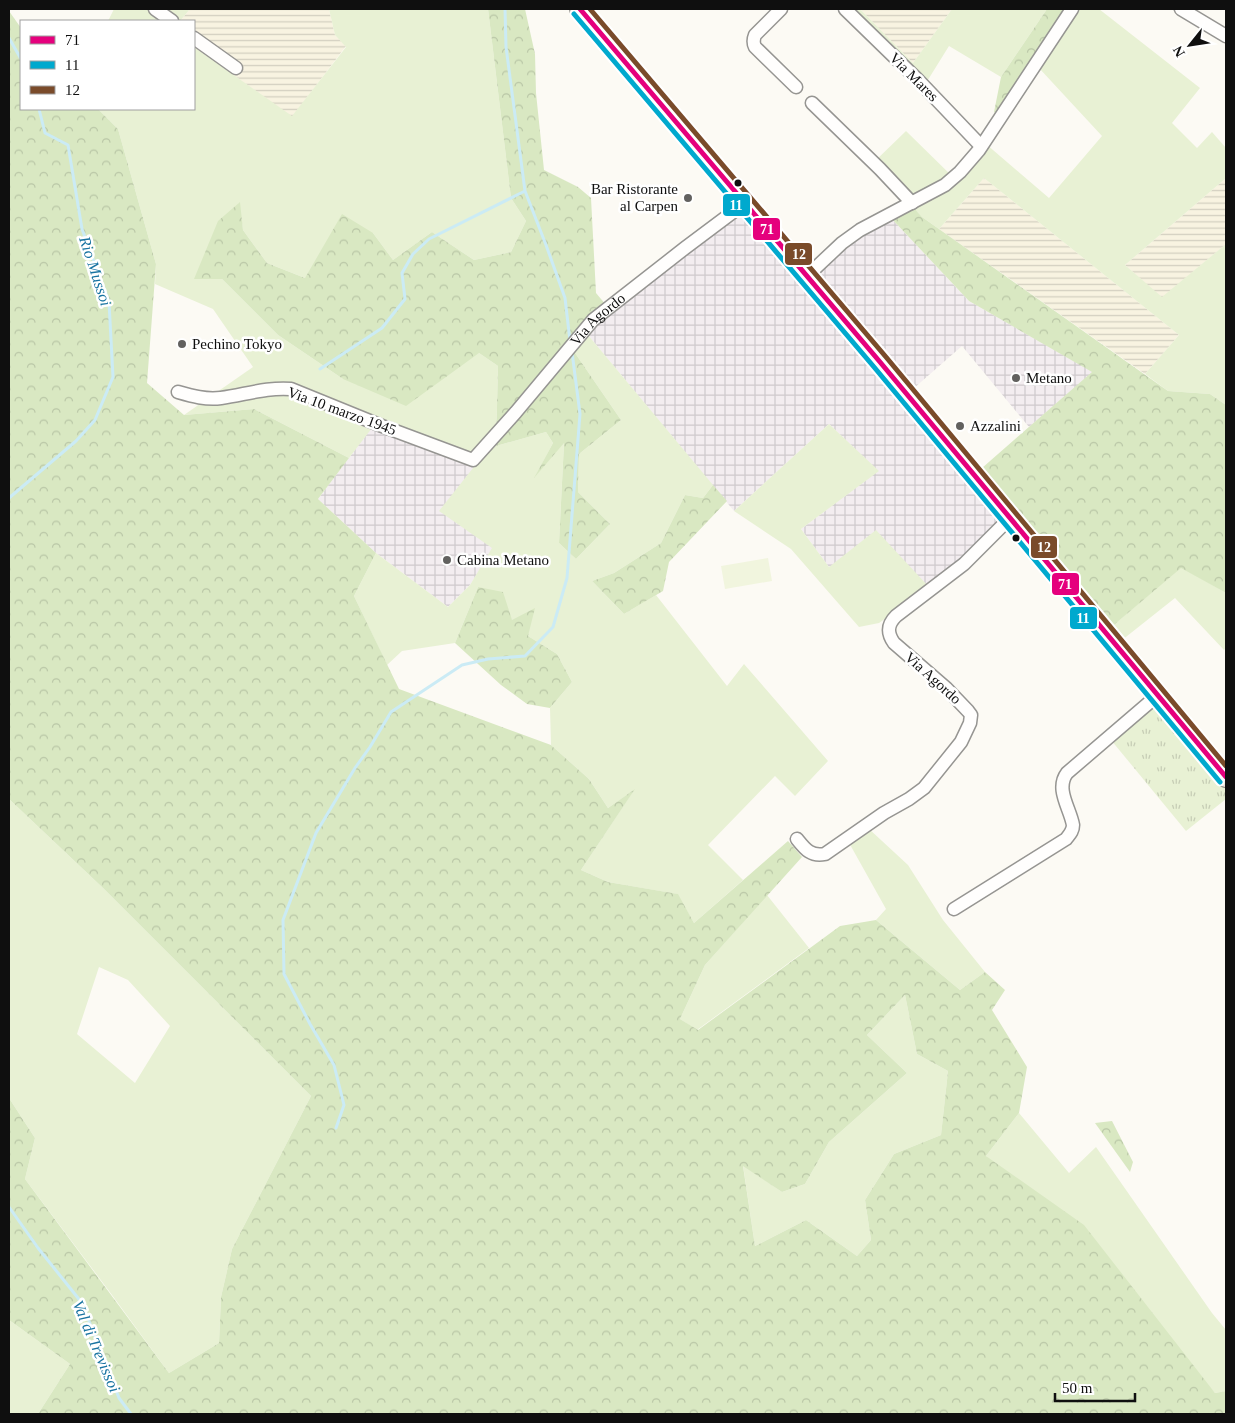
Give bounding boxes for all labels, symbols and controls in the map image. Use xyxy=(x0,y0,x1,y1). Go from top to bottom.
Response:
legend xyxy=(20,20,195,110)
north arrow xyxy=(1165,20,1215,70)
text: 71 xyxy=(65,32,80,48)
text: N xyxy=(1170,43,1188,59)
street label: Via Mares xyxy=(886,49,942,105)
text: 11 xyxy=(65,57,79,73)
text: 12 xyxy=(65,82,80,98)
unlabelled marker xyxy=(733,178,743,188)
place label: Bar Ristorante al Carpen xyxy=(591,181,679,214)
marker: Bar Ristorante al Carpen xyxy=(682,192,694,204)
line badge: 11 xyxy=(722,193,751,217)
text: 11 xyxy=(729,198,743,213)
line badge: 71 xyxy=(752,217,781,241)
text: 71 xyxy=(760,222,774,237)
water label: Rio Mussoi xyxy=(76,233,115,308)
line badge: 12 xyxy=(784,242,813,266)
text: 12 xyxy=(792,247,806,262)
street label: Via Agordo xyxy=(567,290,628,349)
place label: Pechino Tokyo xyxy=(192,336,282,352)
marker: Pechino Tokyo xyxy=(176,338,188,350)
place label: Metano xyxy=(1026,370,1072,386)
marker: Metano xyxy=(1010,372,1022,384)
street label: Via 10 marzo 1945 xyxy=(285,384,399,438)
place label: Azzalini xyxy=(970,418,1021,434)
marker: Azzalini xyxy=(954,420,966,432)
unlabelled marker xyxy=(1011,533,1021,543)
line badge: 12 xyxy=(1030,535,1058,559)
text: 12 xyxy=(1037,540,1051,555)
place label: Cabina Metano xyxy=(457,552,549,568)
marker: Cabina Metano xyxy=(441,554,453,566)
line badge: 71 xyxy=(1051,572,1080,596)
text: 71 xyxy=(1058,577,1072,592)
line badge: 11 xyxy=(1069,606,1098,630)
text: 11 xyxy=(1076,611,1090,626)
street label: Via Agordo xyxy=(902,649,964,707)
water label: Val di Trevissoi xyxy=(70,1298,124,1395)
scale bar xyxy=(1055,1370,1135,1402)
text: 50 m xyxy=(1062,1380,1093,1396)

